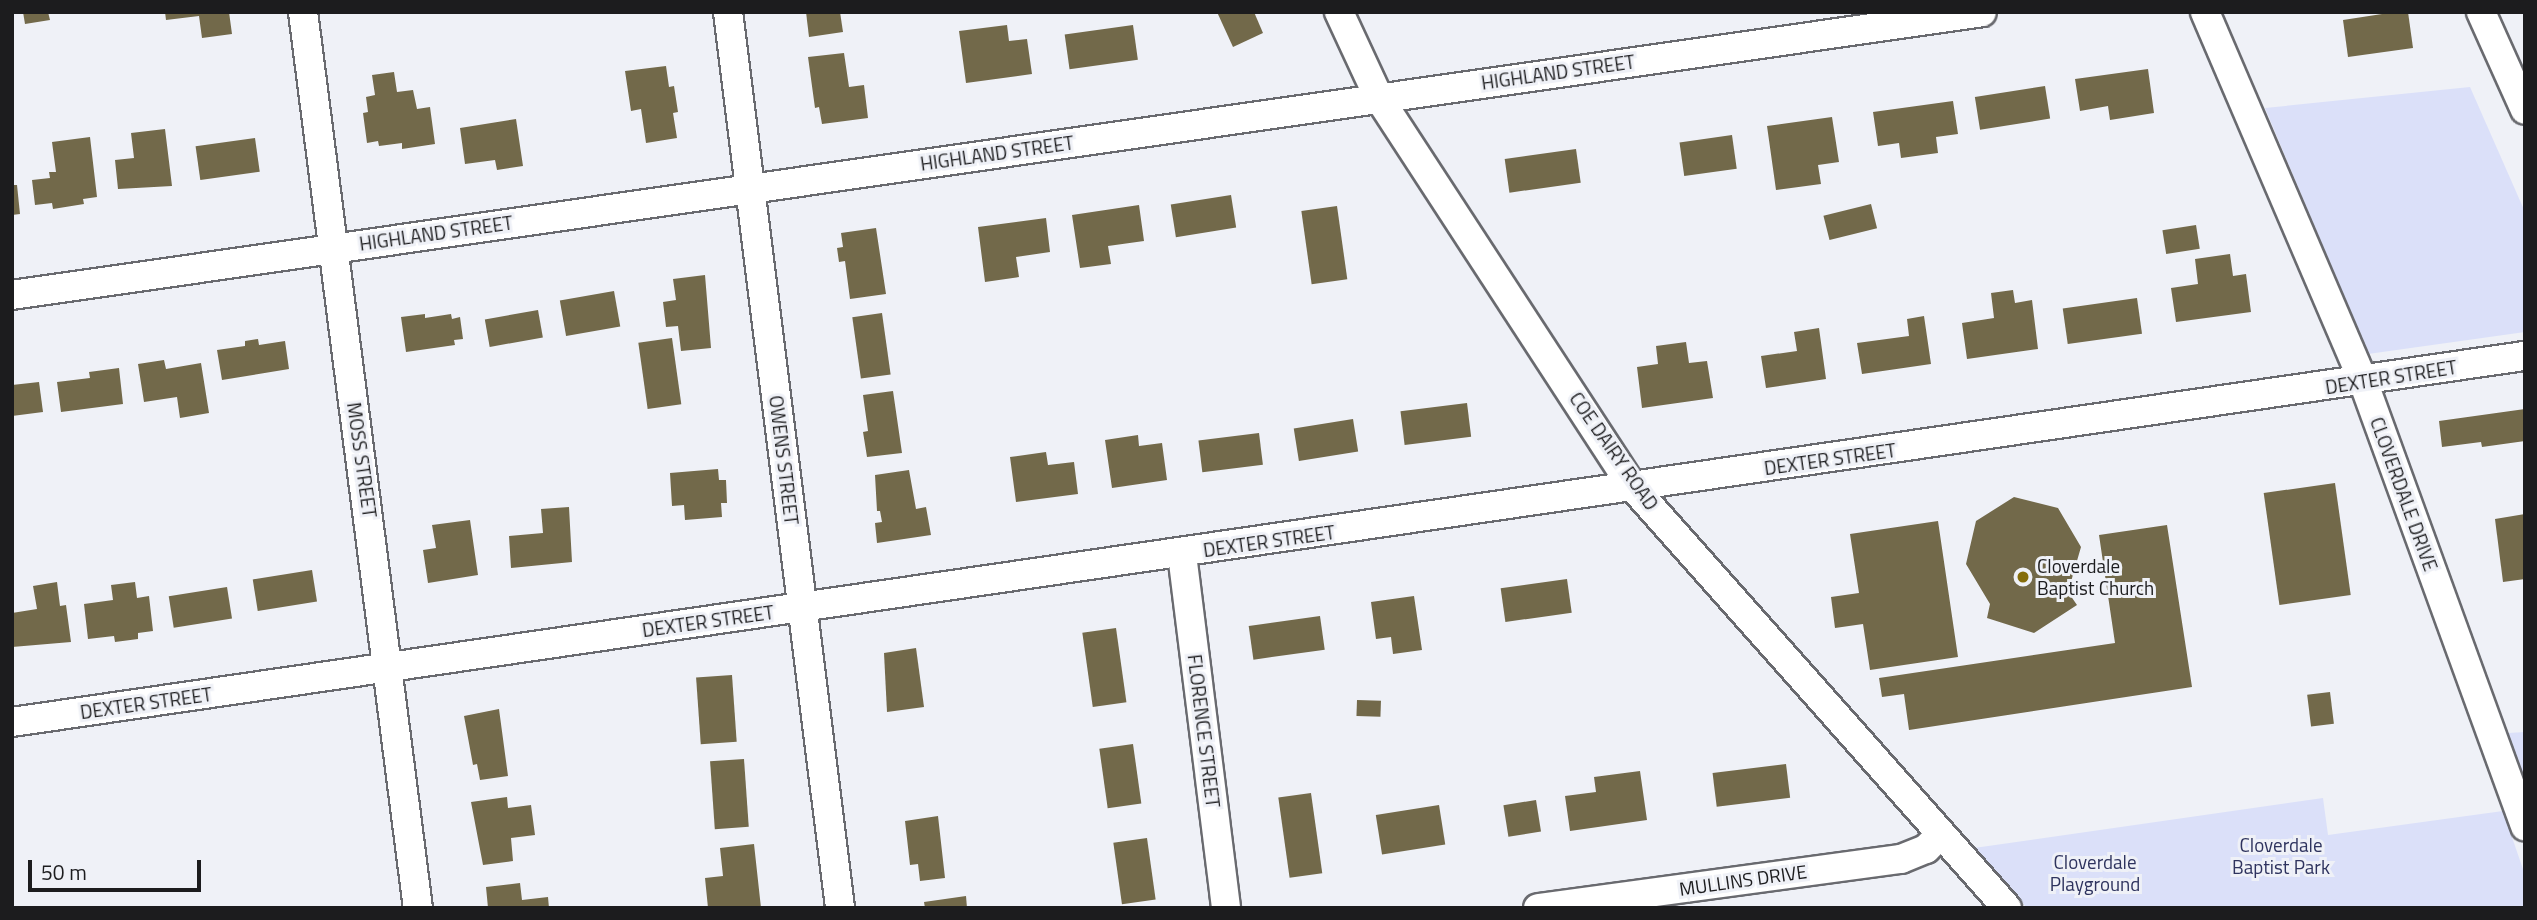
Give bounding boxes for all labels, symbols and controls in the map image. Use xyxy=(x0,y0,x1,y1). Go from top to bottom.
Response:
street label: HIGHLAND STREET xyxy=(1480,50,1636,94)
street label: HIGHLAND STREET xyxy=(919,131,1075,175)
street label: HIGHLAND STREET xyxy=(358,211,514,255)
street label: DEXTER STREET xyxy=(2324,355,2458,399)
street label: COE DAIRY ROAD xyxy=(1565,388,1663,514)
street label: OWENS STREET xyxy=(765,394,803,526)
street label: MOSS STREET xyxy=(343,401,381,519)
street label: CLOVERDALE DRIVE xyxy=(2366,414,2442,574)
street label: DEXTER STREET xyxy=(1763,438,1897,480)
street label: DEXTER STREET xyxy=(1202,520,1336,562)
place label: Cloverdale Baptist Church xyxy=(2037,555,2154,599)
marker: Cloverdale Baptist Church xyxy=(2015,569,2031,585)
street label: DEXTER STREET xyxy=(641,600,775,642)
street label: FLORENCE STREET xyxy=(1183,653,1225,809)
street label: DEXTER STREET xyxy=(79,682,213,724)
park label: Cloverdale Baptist Park xyxy=(2232,834,2330,878)
scale bar xyxy=(32,846,205,890)
park label: Cloverdale Playground xyxy=(2050,851,2140,895)
text: 50 m xyxy=(41,856,87,888)
street label: MULLINS DRIVE xyxy=(1678,860,1808,900)

